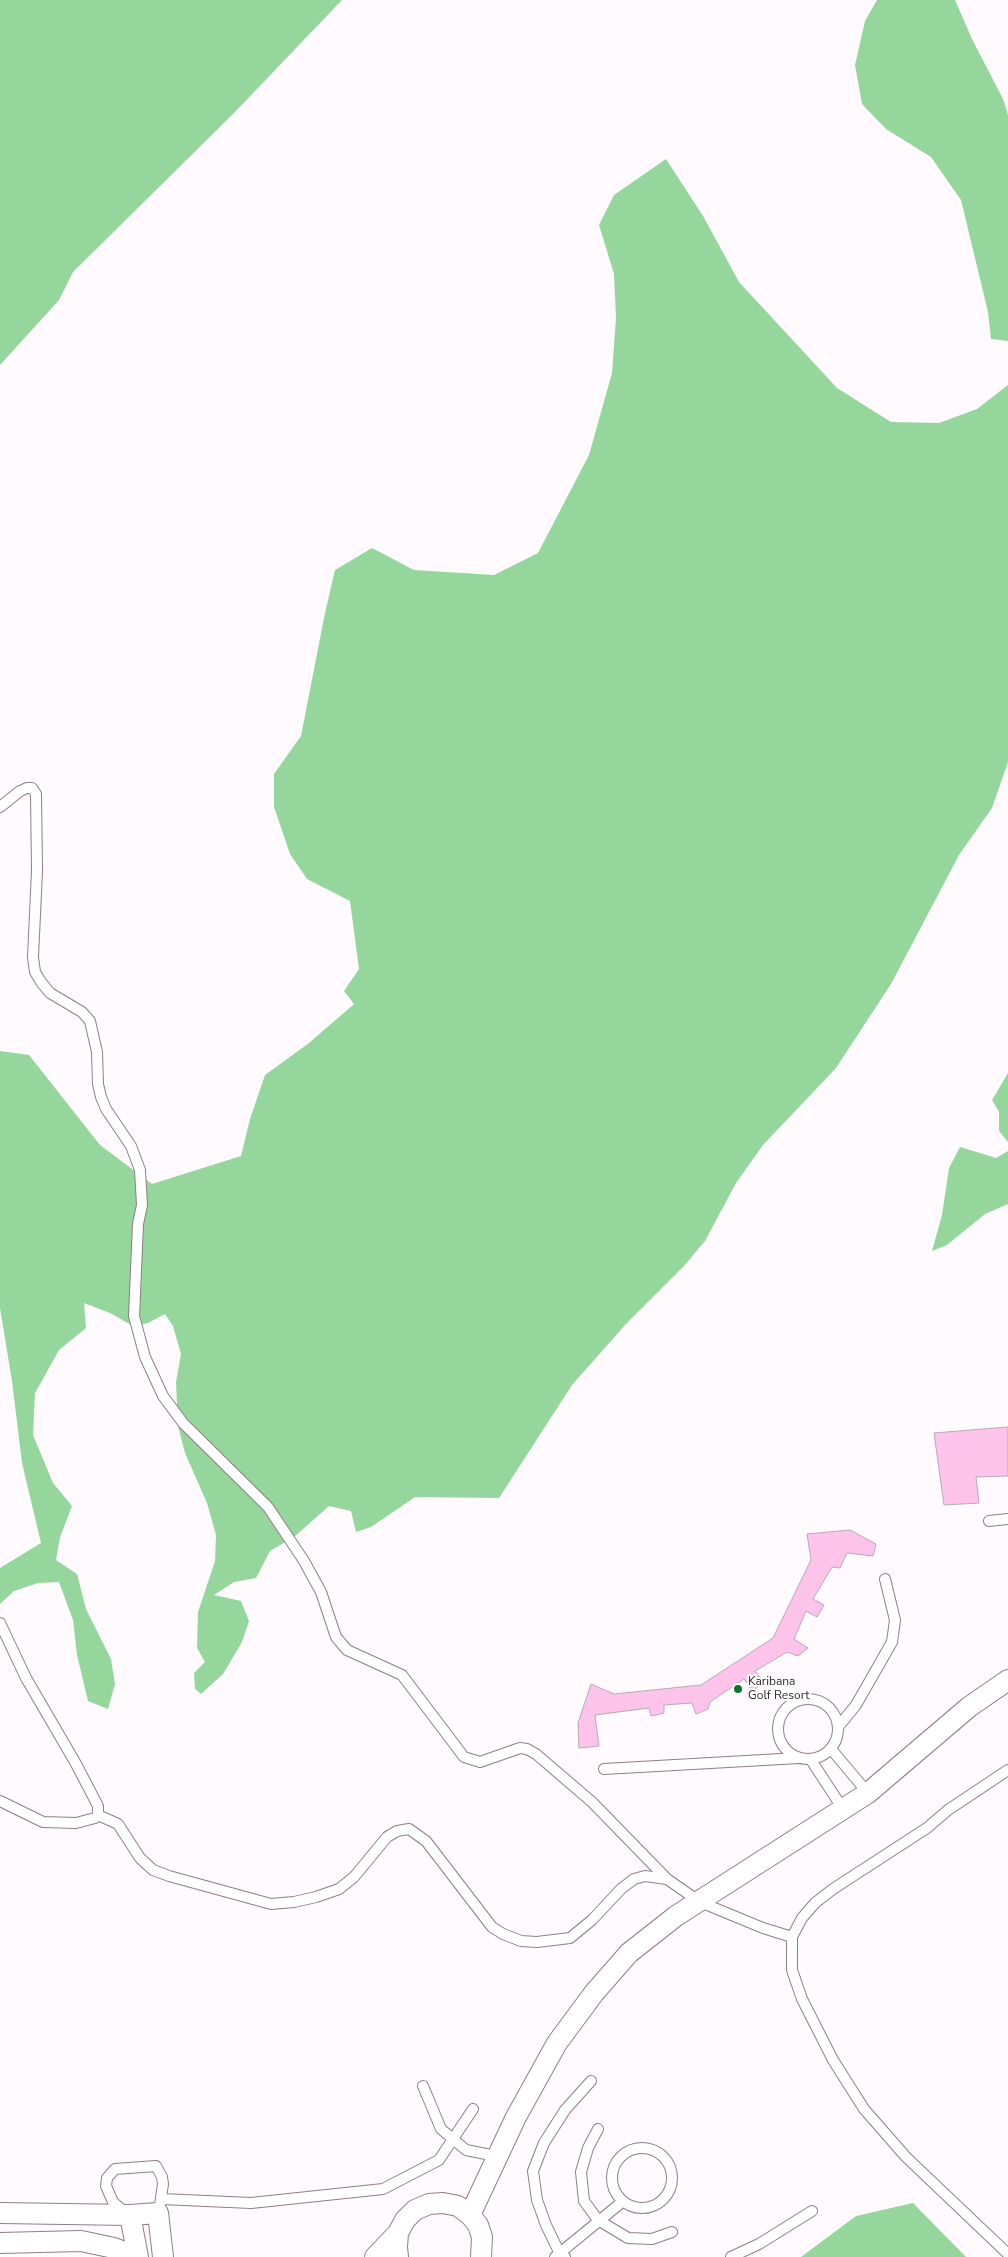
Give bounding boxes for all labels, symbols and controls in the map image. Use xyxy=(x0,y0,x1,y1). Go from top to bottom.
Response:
place label: Karibana Golf Resort xyxy=(748,1675,809,1703)
marker: Karibana Golf Resort xyxy=(732,1683,744,1695)

